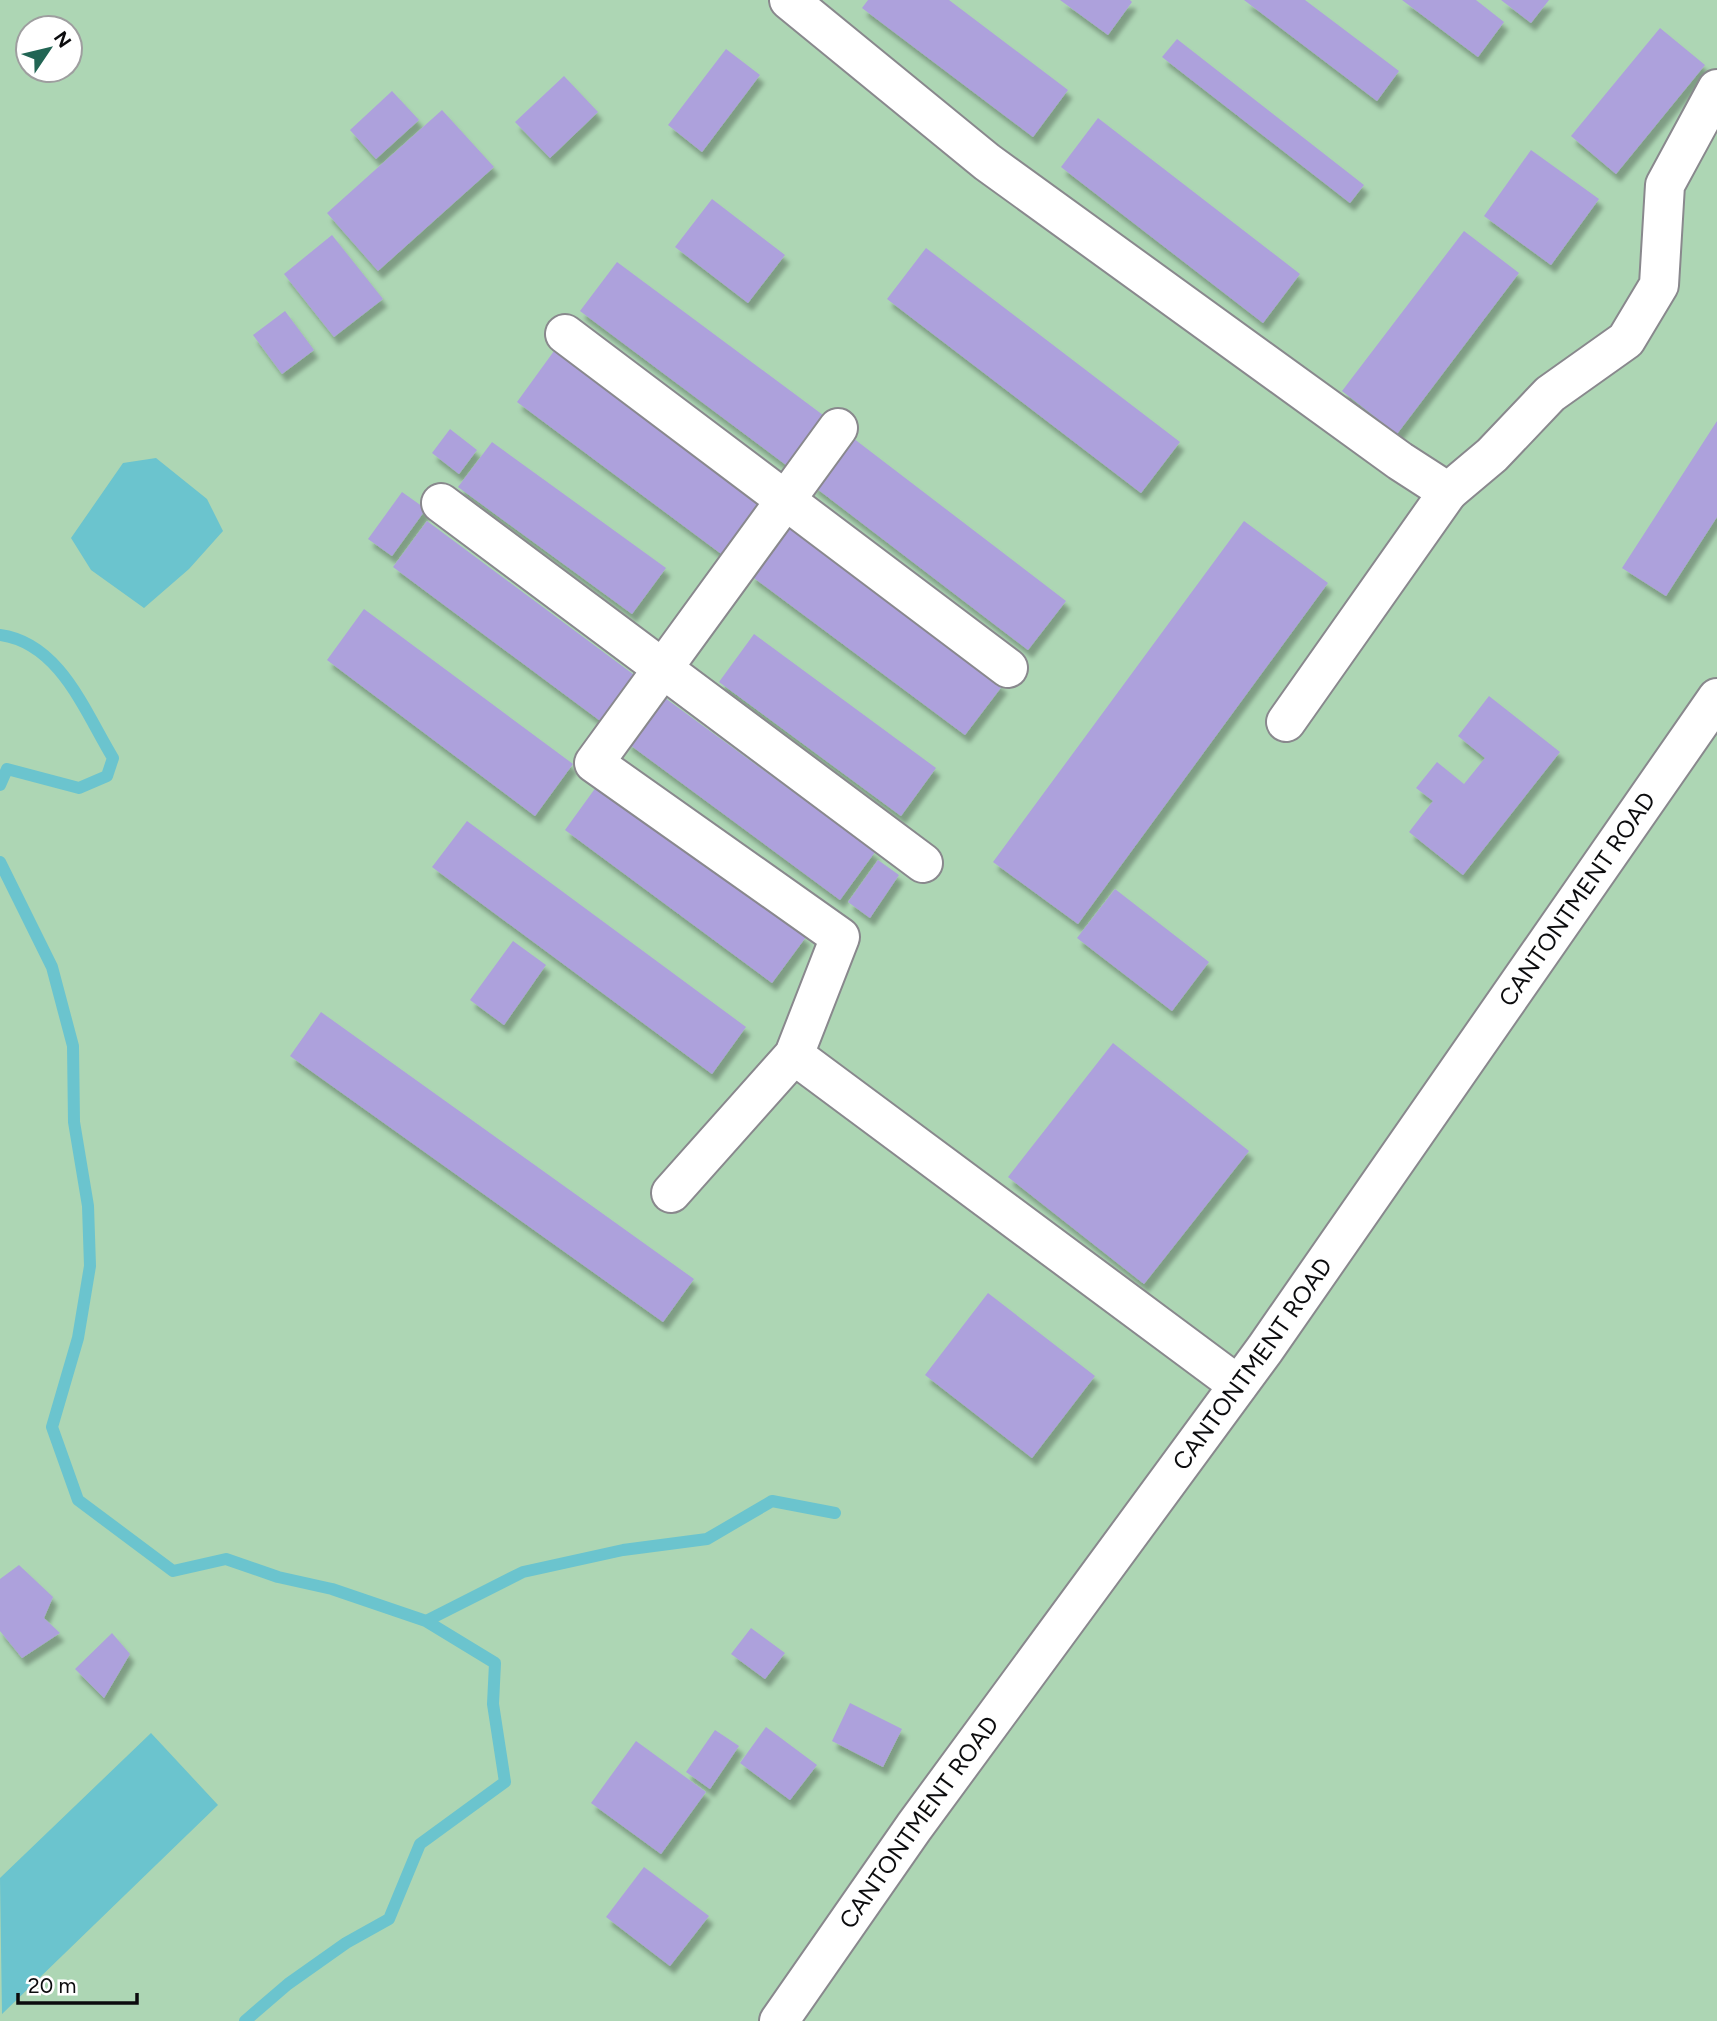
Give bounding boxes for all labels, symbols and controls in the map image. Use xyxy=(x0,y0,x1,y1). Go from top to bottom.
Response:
north arrow xyxy=(14,14,84,84)
text: N xyxy=(49,27,76,52)
street label: CANTONTMENT ROAD xyxy=(1492,786,1661,1012)
street label: CANTONTMENT ROAD xyxy=(1166,1252,1338,1475)
street label: CANTONTMENT ROAD xyxy=(833,1710,1005,1934)
scale bar xyxy=(18,1962,136,2006)
text: 20 m xyxy=(28,1973,76,1998)

